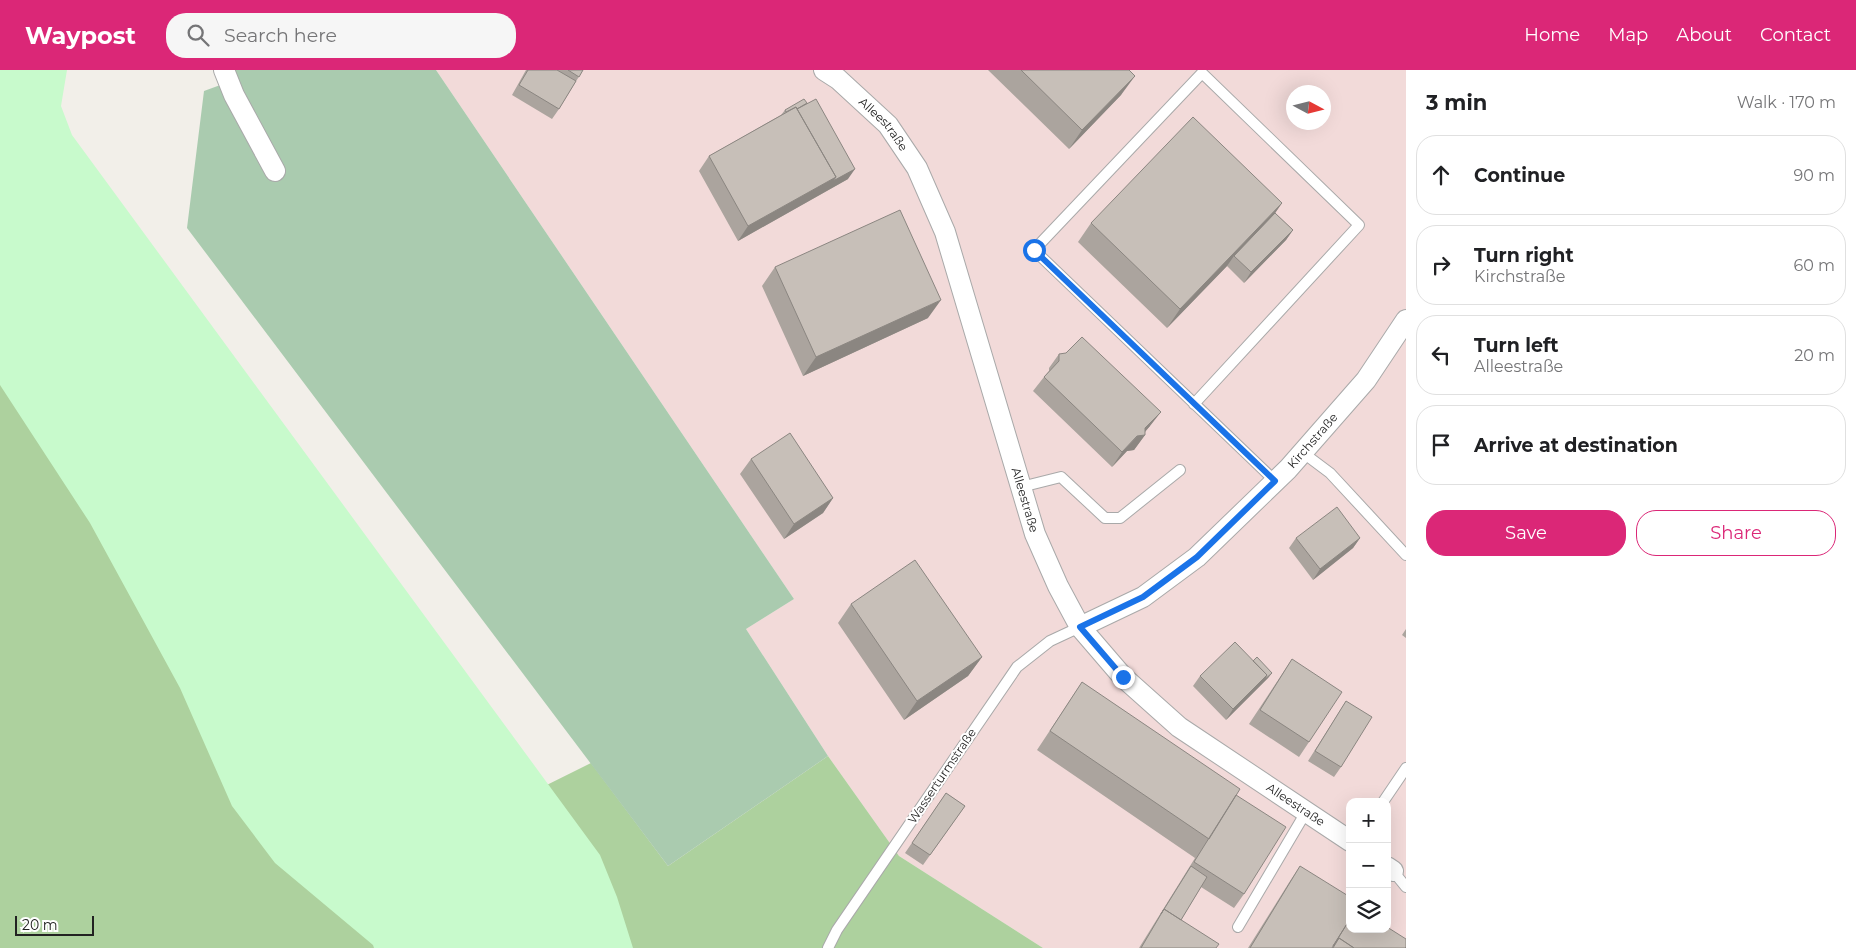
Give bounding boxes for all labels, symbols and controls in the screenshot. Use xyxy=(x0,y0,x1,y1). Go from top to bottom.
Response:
search box xyxy=(166,13,516,58)
text: Waypost xyxy=(25,21,136,50)
icon: search xyxy=(184,21,212,49)
text: Search here xyxy=(224,24,337,47)
text: Home xyxy=(1524,24,1580,46)
text: Map xyxy=(1608,24,1648,46)
text: About xyxy=(1676,24,1732,46)
text: Contact xyxy=(1760,24,1831,46)
north arrow xyxy=(1286,85,1331,130)
text: 3 min xyxy=(1426,90,1487,115)
text: Walk · 170 m xyxy=(1737,93,1836,112)
street label: Alleestraße xyxy=(856,94,911,154)
icon: ahead xyxy=(1427,161,1455,189)
text: Continue xyxy=(1474,164,1565,187)
text: 90 m xyxy=(1793,166,1835,185)
route start xyxy=(1023,239,1046,262)
text: Turn right xyxy=(1474,244,1574,267)
icon: right xyxy=(1427,251,1455,279)
text: 60 m xyxy=(1793,256,1835,275)
text: Kirchstraße xyxy=(1474,267,1565,286)
text: Turn left xyxy=(1474,334,1559,357)
icon: left xyxy=(1427,341,1455,369)
text: 20 m xyxy=(1794,346,1835,365)
text: Alleestraße xyxy=(1474,357,1563,376)
street label: Kirchstraße xyxy=(1284,410,1341,471)
icon: arrive xyxy=(1427,431,1455,459)
text: Arrive at destination xyxy=(1474,434,1678,457)
street label: Alleestraße xyxy=(1009,466,1042,534)
button: Save xyxy=(1426,510,1626,556)
button: Share xyxy=(1636,510,1836,556)
route end xyxy=(1112,666,1135,689)
street label: Wasserturmstraße xyxy=(904,725,979,826)
street label: Alleestraße xyxy=(1264,780,1328,829)
map controls xyxy=(1346,798,1391,933)
button: + xyxy=(1346,798,1391,843)
button: − xyxy=(1346,843,1391,888)
button: layers xyxy=(1346,888,1391,933)
scale bar xyxy=(15,913,94,936)
text: 20 m xyxy=(22,916,58,934)

